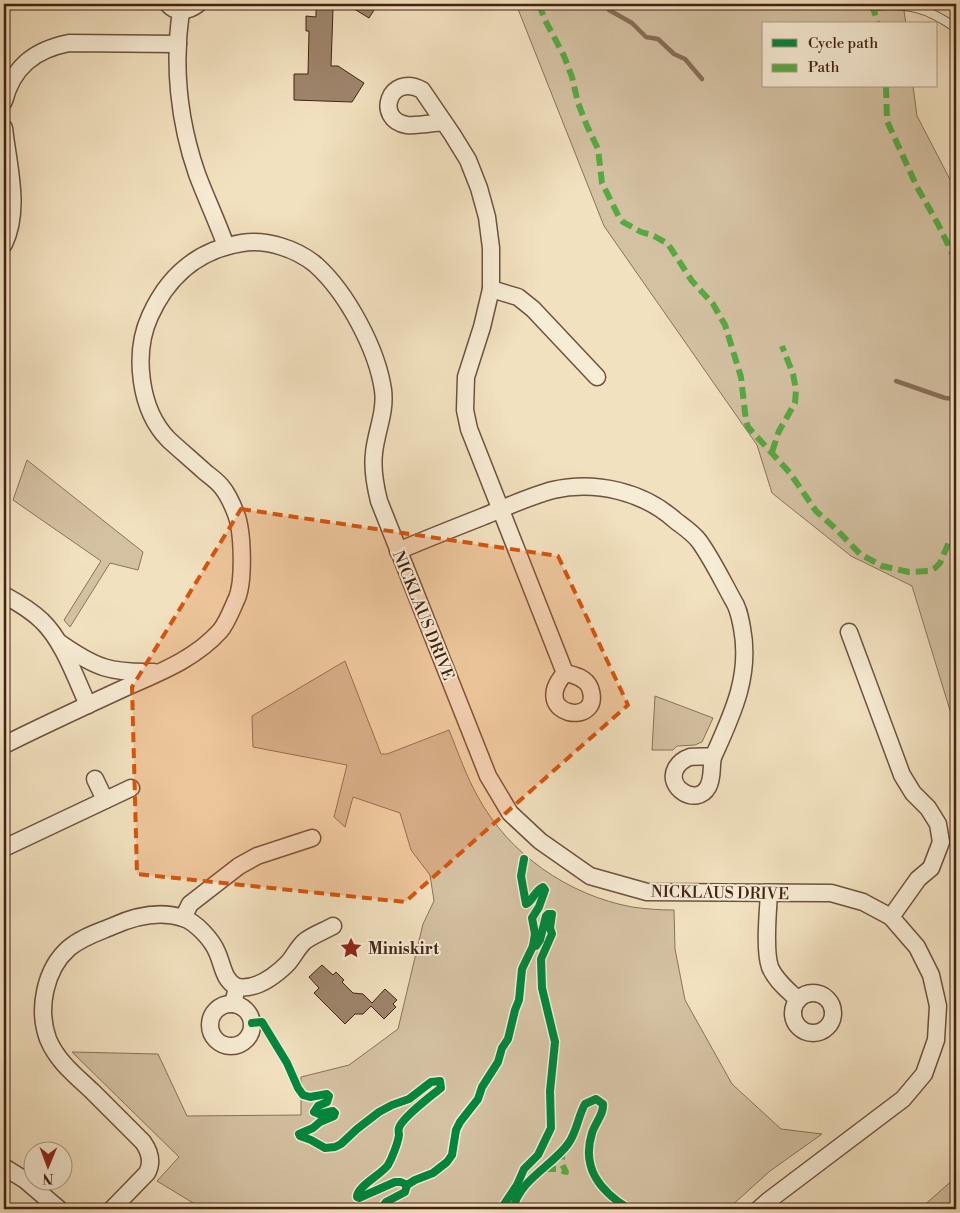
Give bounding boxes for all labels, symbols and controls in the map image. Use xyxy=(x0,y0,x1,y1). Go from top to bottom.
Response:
legend xyxy=(762,22,938,88)
text: Cycle path xyxy=(808,34,878,53)
text: Path xyxy=(808,58,840,77)
street label: NICKLAUS DRIVE xyxy=(388,548,458,683)
street label: NICKLAUS DRIVE xyxy=(651,882,789,904)
place icon: Miniskirt xyxy=(338,935,364,961)
place label: Miniskirt xyxy=(368,939,439,959)
north arrow xyxy=(22,1140,72,1190)
text: N xyxy=(42,1169,53,1187)

